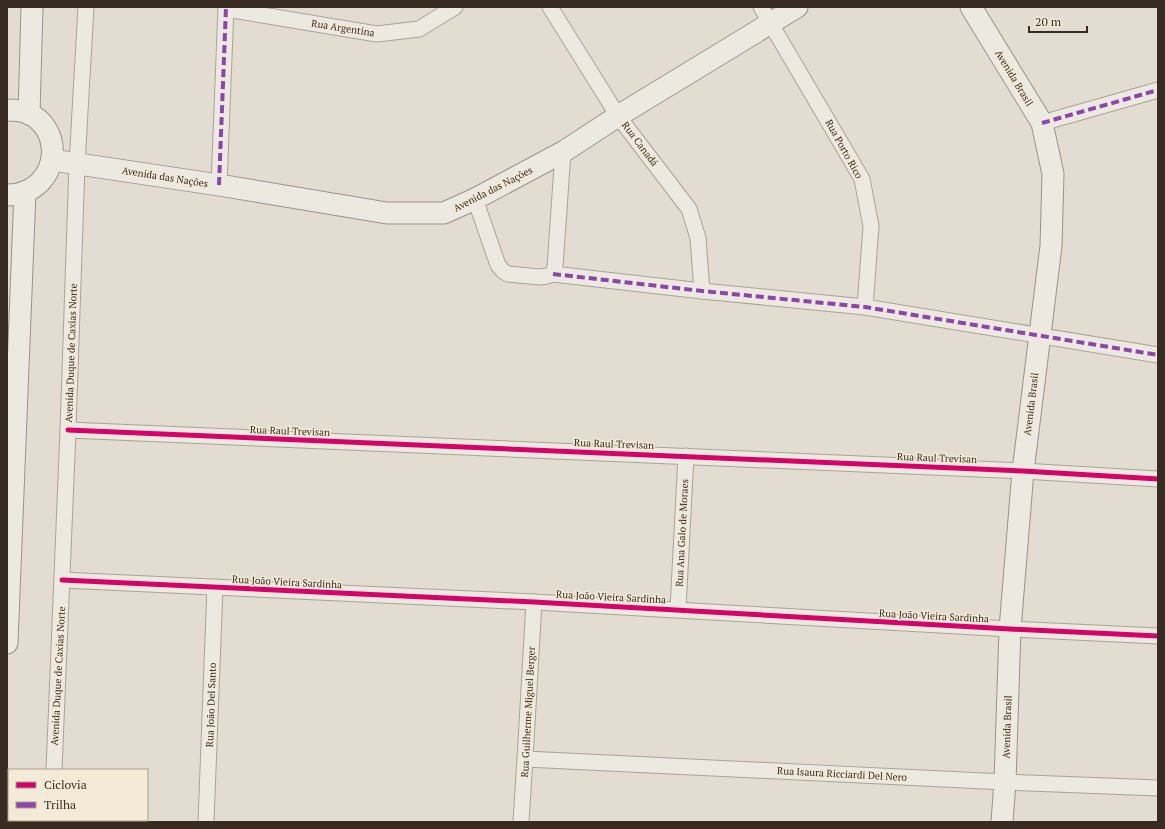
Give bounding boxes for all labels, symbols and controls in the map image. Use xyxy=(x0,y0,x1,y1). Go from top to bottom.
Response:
scale bar xyxy=(1029,8,1087,34)
text: 20 m xyxy=(1035,14,1062,29)
street label: Rua Argentina xyxy=(310,17,376,39)
street label: Avenida Brasil xyxy=(992,47,1036,109)
street label: Rua Porto Rico xyxy=(822,117,866,181)
street label: Rua Canadá xyxy=(619,119,661,169)
street label: Avenida das Nações xyxy=(451,163,535,215)
street label: Avenida das Nações xyxy=(121,164,209,190)
street label: Avenida Duque de Caxias Norte xyxy=(62,283,80,423)
street label: Avenida Brasil xyxy=(1021,372,1041,436)
street label: Rua Raul Trevisan xyxy=(250,423,330,439)
street label: Rua Raul Trevisan xyxy=(574,436,654,452)
street label: Rua Raul Trevisan xyxy=(897,450,977,466)
street label: Rua Ana Galo de Moraes xyxy=(673,479,691,587)
street label: Rua João Vieira Sardinha xyxy=(232,573,342,591)
street label: Rua João Vieira Sardinha xyxy=(556,588,666,606)
street label: Avenida Duque de Caxias Norte xyxy=(48,606,68,746)
street label: Rua João Vieira Sardinha xyxy=(879,607,989,625)
street label: Rua Guilherme Miguel Berger xyxy=(518,646,538,778)
street label: Rua João Del Santo xyxy=(203,662,219,748)
street label: Avenida Brasil xyxy=(999,695,1015,759)
street label: Rua Isaura Ricciardi Del Nero xyxy=(777,764,908,784)
legend xyxy=(8,769,148,821)
text: Ciclovia xyxy=(44,777,87,792)
text: Trilha xyxy=(44,797,76,812)

